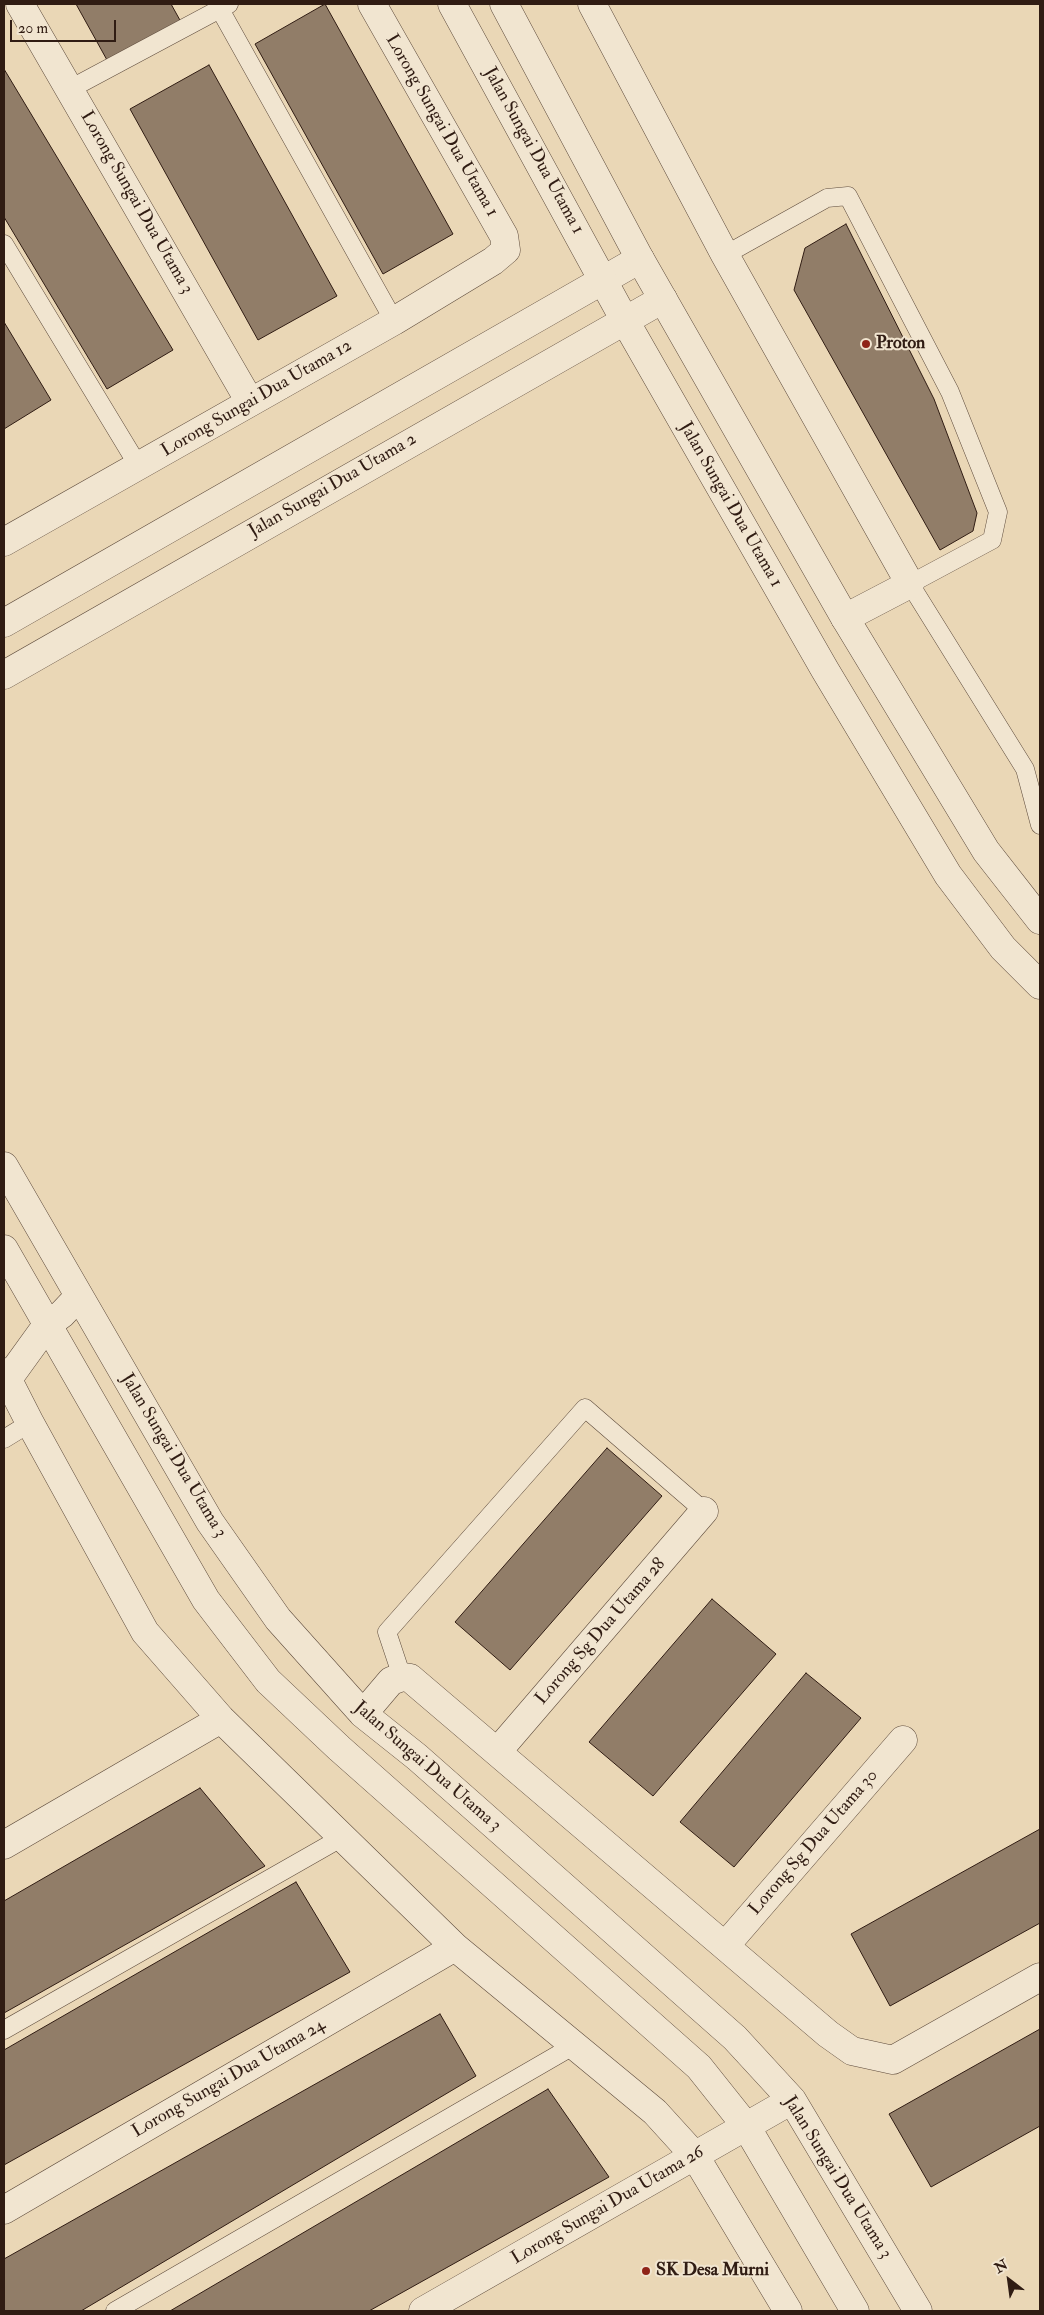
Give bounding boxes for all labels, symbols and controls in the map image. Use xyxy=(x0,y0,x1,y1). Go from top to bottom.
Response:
scale bar xyxy=(12,10,119,42)
text: 20 m xyxy=(18,19,48,38)
street label: Lorong Sungai Dua Utama 1 xyxy=(380,31,502,221)
street label: Jalan Sungai Dua Utama 1 xyxy=(478,64,588,238)
street label: Lorong Sungai Dua Utama 3 xyxy=(75,108,197,298)
place label: Proton xyxy=(876,333,925,355)
street label: Lorong Sungai Dua Utama 12 xyxy=(158,336,356,462)
marker: Proton xyxy=(860,338,872,350)
street label: Jalan Sungai Dua Utama 1 xyxy=(674,418,786,592)
street label: Jalan Sungai Dua Utama 2 xyxy=(245,429,421,543)
street label: Jalan Sungai Dua Utama 3 xyxy=(115,1370,231,1542)
street label: Lorong Sg Dua Utama 28 xyxy=(531,1554,671,1710)
street label: Jalan Sungai Dua Utama 3 xyxy=(349,1697,505,1837)
street label: Lorong Sg Dua Utama 30 xyxy=(745,1766,883,1920)
street label: Lorong Sungai Dua Utama 24 xyxy=(129,2015,329,2143)
street label: Jalan Sungai Dua Utama 3 xyxy=(778,2093,896,2263)
street label: Lorong Sungai Dua Utama 26 xyxy=(508,2142,708,2270)
north arrow xyxy=(984,2255,1034,2305)
text: N xyxy=(992,2256,1011,2277)
place label: SK Desa Murni xyxy=(656,2260,769,2282)
marker: SK Desa Murni xyxy=(640,2265,652,2277)

